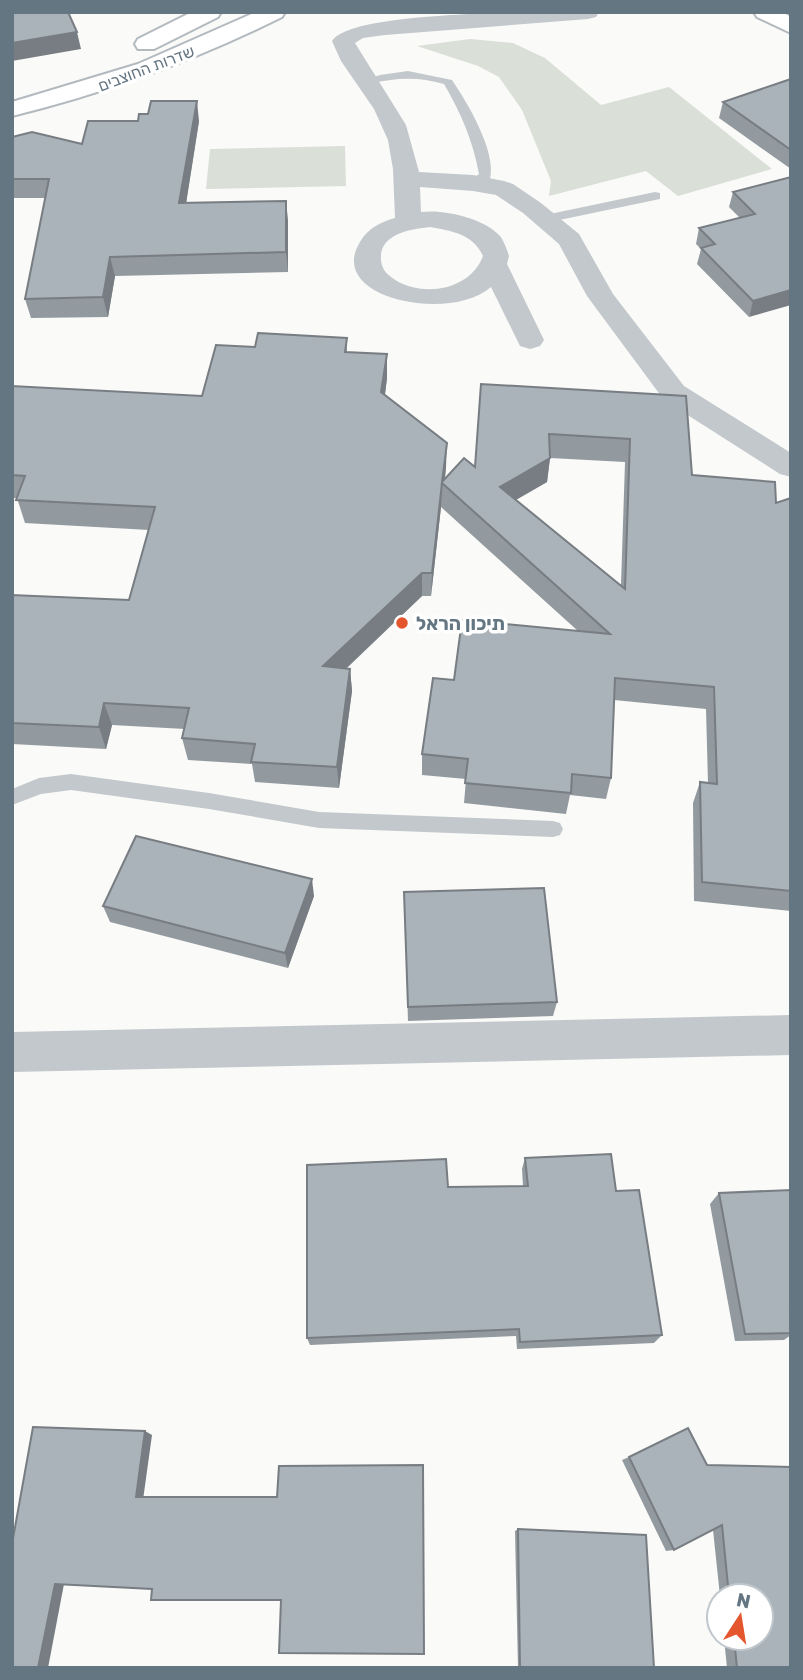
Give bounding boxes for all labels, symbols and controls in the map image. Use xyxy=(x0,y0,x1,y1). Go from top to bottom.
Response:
street label: שדרות החוצבים xyxy=(95,41,197,96)
place label: תיכון הראל xyxy=(416,612,505,635)
marker: תיכון הראל xyxy=(394,615,410,631)
north arrow xyxy=(705,1582,775,1652)
text: N xyxy=(734,1588,753,1614)

